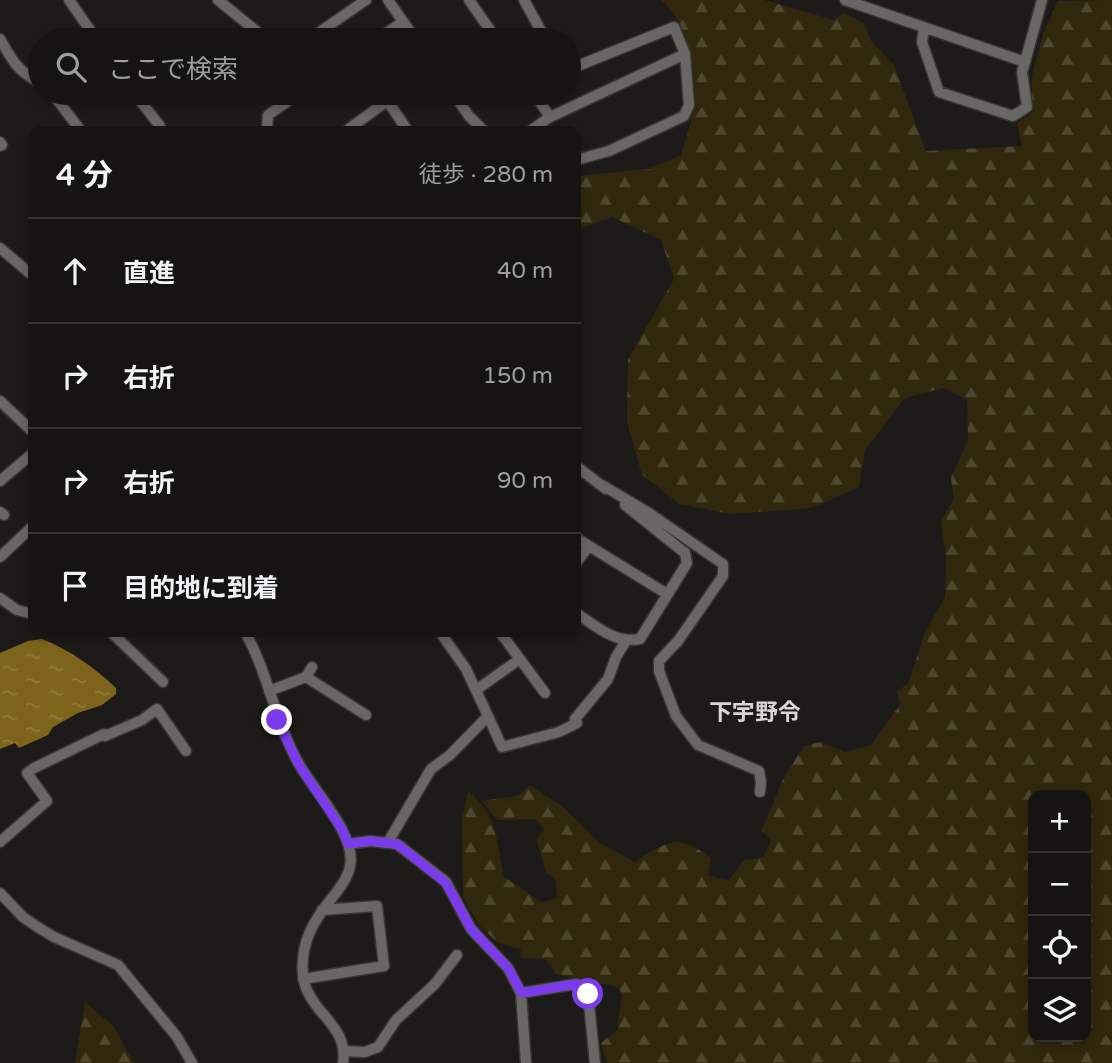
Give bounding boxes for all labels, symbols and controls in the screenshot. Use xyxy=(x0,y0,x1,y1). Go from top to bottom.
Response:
search box xyxy=(28,28,581,105)
icon: search xyxy=(52,48,90,86)
text: ここで検索 xyxy=(108,54,238,85)
text: 4 分 xyxy=(56,157,113,194)
text: 徒歩 · 280 m xyxy=(419,161,553,189)
icon: ahead xyxy=(56,252,94,290)
text: 40 m xyxy=(497,257,553,285)
text: 直進 xyxy=(123,258,175,289)
icon: right xyxy=(56,357,94,395)
text: 150 m xyxy=(483,362,553,390)
text: 右折 xyxy=(123,363,175,394)
icon: right xyxy=(56,462,94,500)
text: 90 m xyxy=(497,467,553,495)
text: 右折 xyxy=(123,468,175,499)
icon: arrive xyxy=(56,567,94,605)
text: 目的地に到着 xyxy=(123,573,279,604)
district label: 下宇野令 xyxy=(709,699,801,727)
route end xyxy=(261,704,292,735)
map controls xyxy=(1028,790,1091,1042)
button: + xyxy=(1028,790,1091,853)
button: − xyxy=(1028,853,1091,916)
button: locate xyxy=(1028,916,1091,979)
route start xyxy=(572,978,603,1009)
button: layers xyxy=(1028,979,1091,1042)

